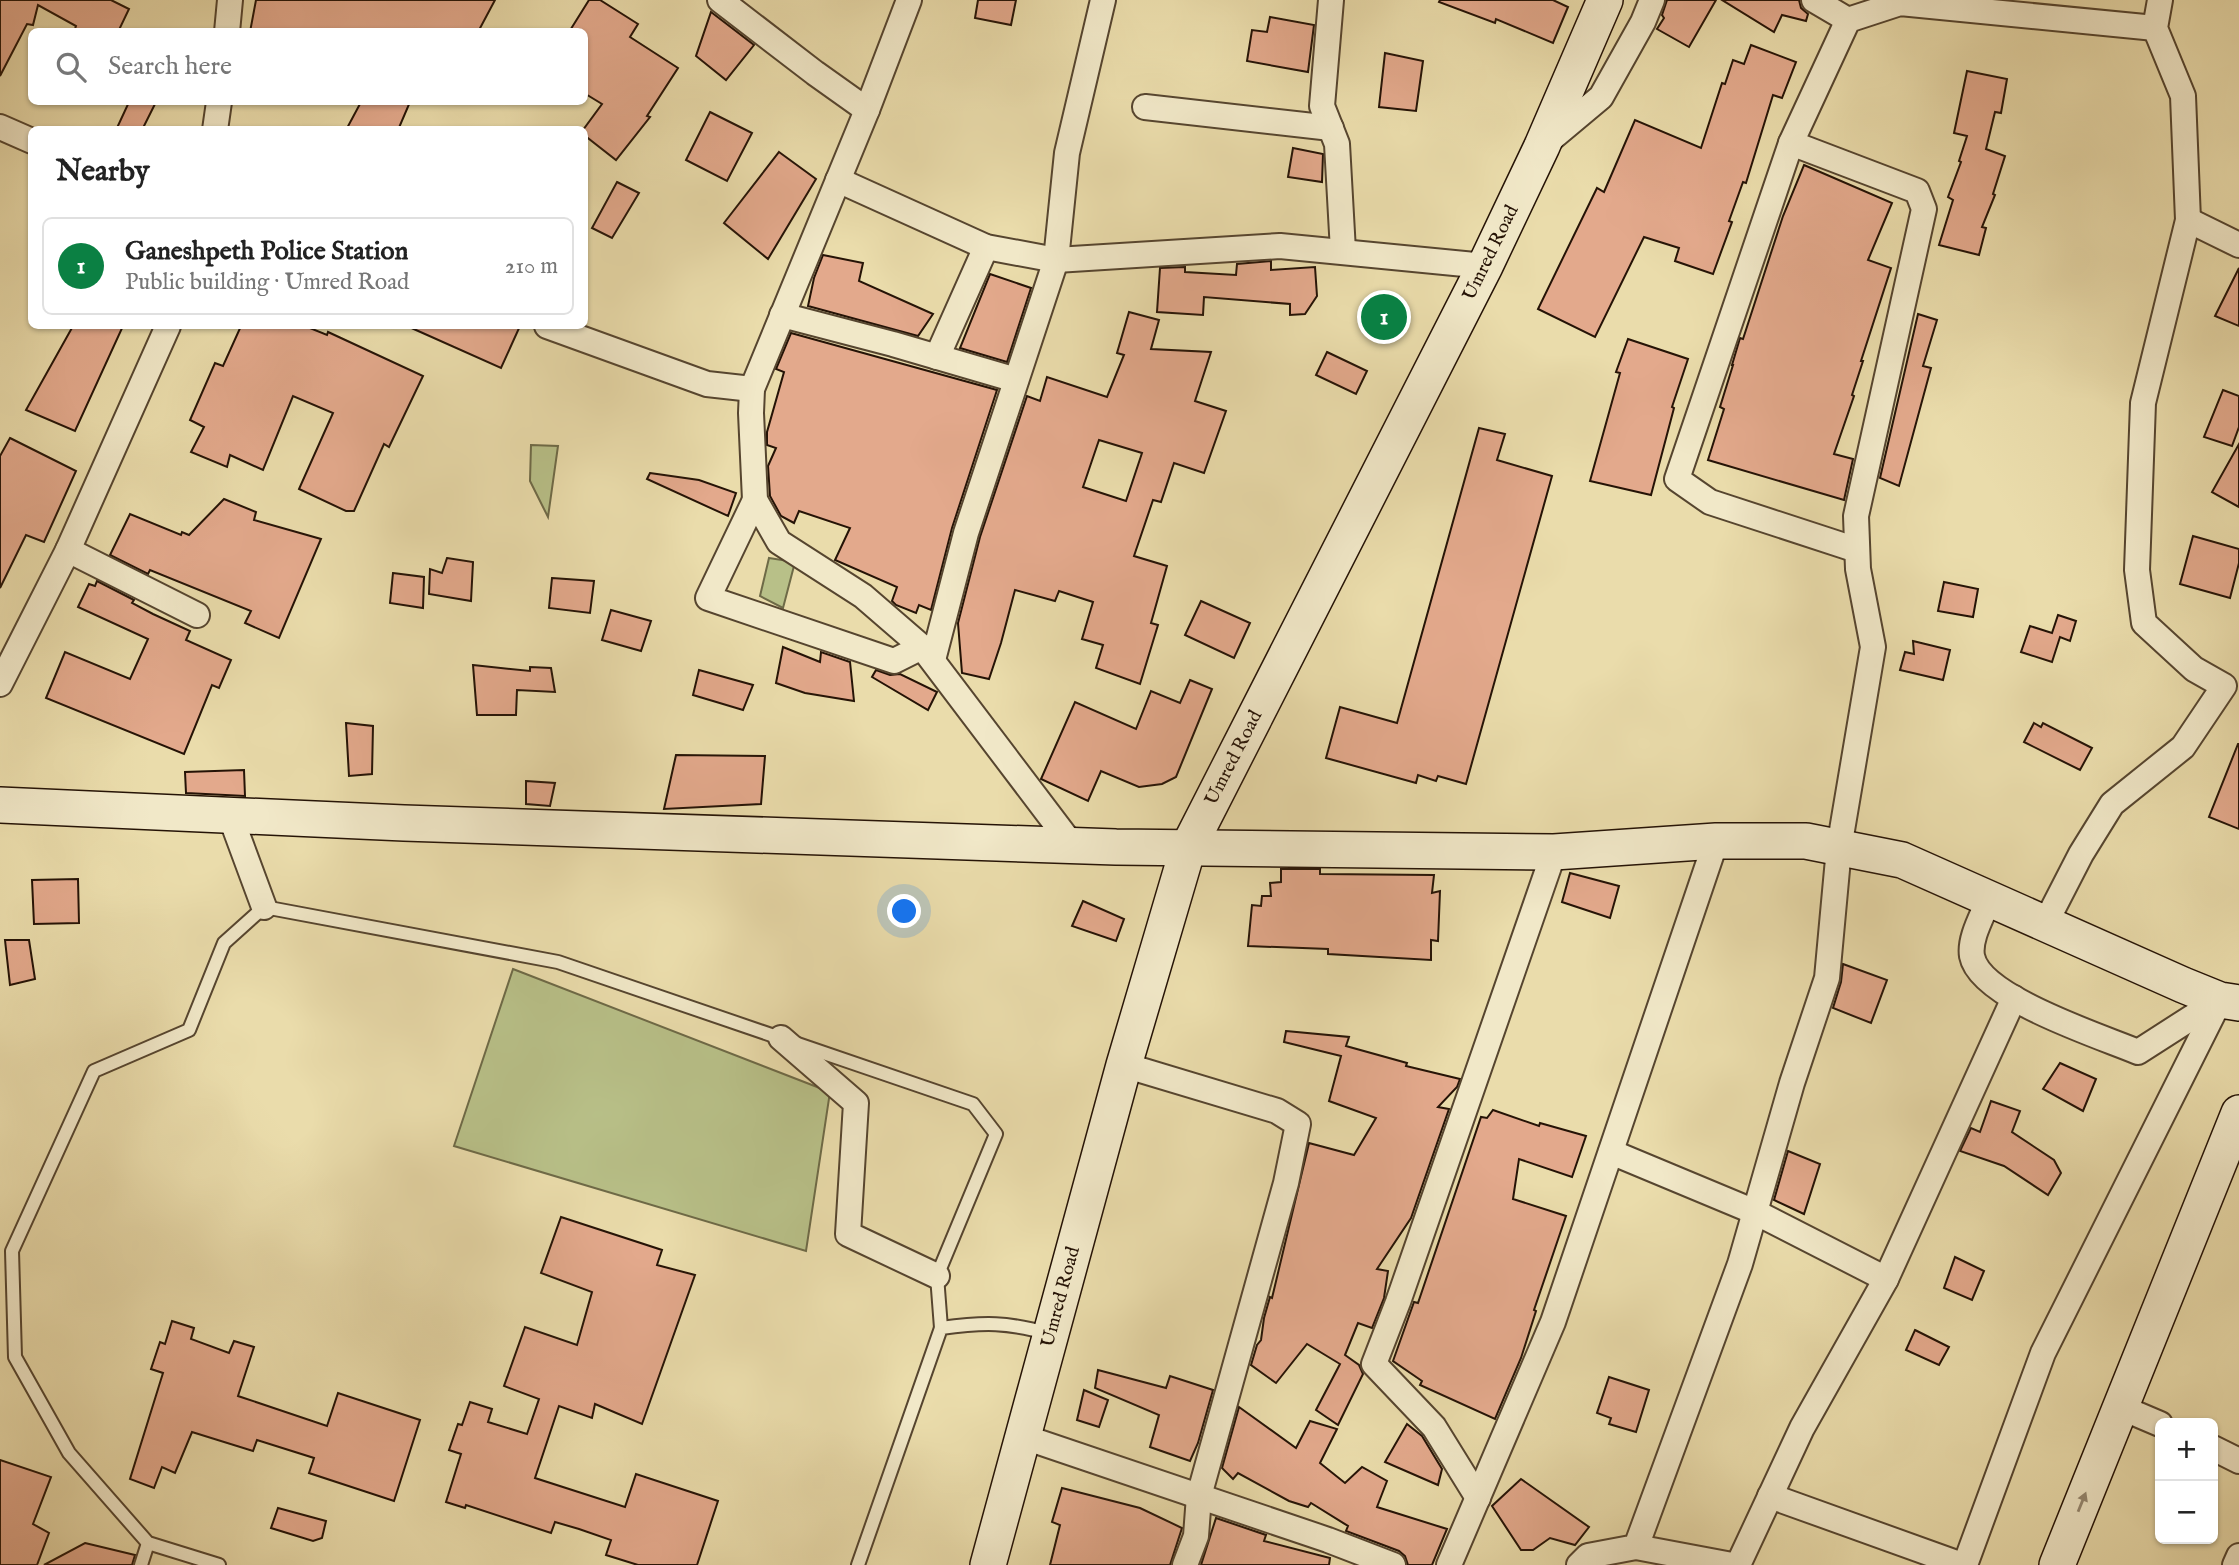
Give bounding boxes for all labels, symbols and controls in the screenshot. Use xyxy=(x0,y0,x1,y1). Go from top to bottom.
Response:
search box xyxy=(28,28,588,105)
icon: search xyxy=(52,48,90,86)
text: Search here xyxy=(108,50,232,83)
text: Nearby xyxy=(56,153,149,191)
street label: Umred Road xyxy=(1458,201,1525,305)
text: Ganeshpeth Police Station xyxy=(125,235,408,268)
text: 1 xyxy=(77,252,85,281)
text: 210 m xyxy=(505,252,558,281)
text: Public building · Umred Road xyxy=(125,268,409,297)
pin: 1 xyxy=(1361,291,1407,343)
street label: Umred Road xyxy=(1200,706,1269,809)
your location xyxy=(887,894,921,928)
street label: Umred Road xyxy=(1036,1243,1086,1350)
map controls xyxy=(2155,1418,2218,1544)
button: + xyxy=(2155,1418,2218,1481)
button: − xyxy=(2155,1481,2218,1544)
one-way arrow xyxy=(2077,1491,2088,1512)

